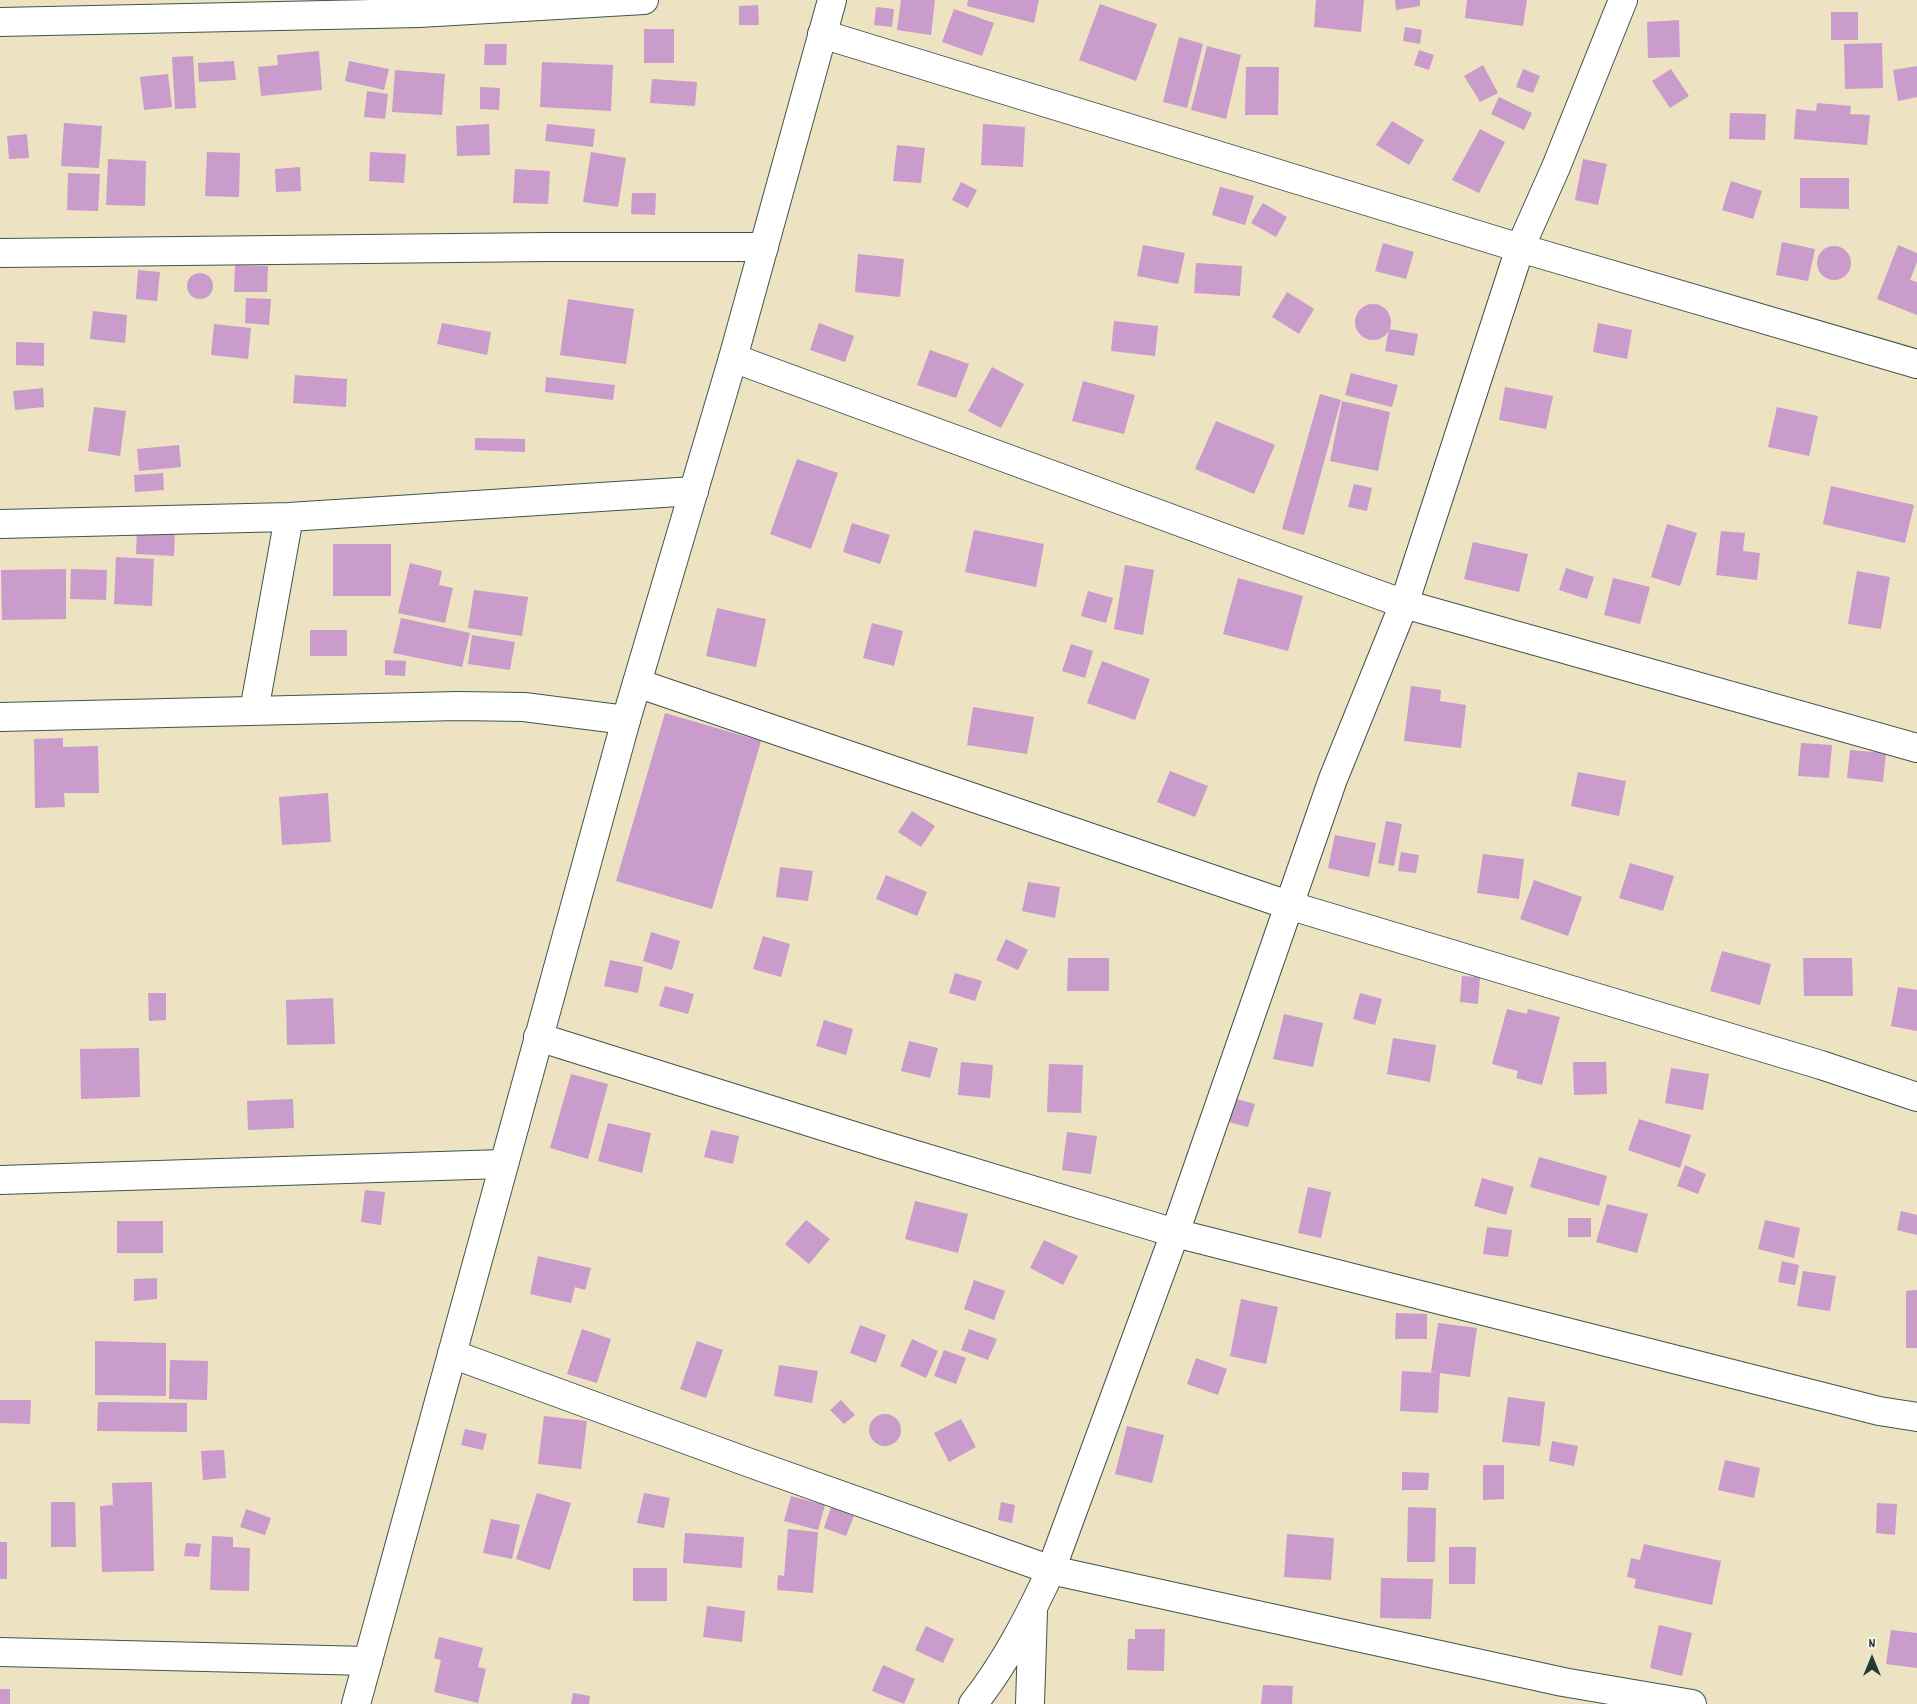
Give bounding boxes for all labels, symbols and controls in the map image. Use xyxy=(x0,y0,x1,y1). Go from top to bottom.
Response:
north arrow xyxy=(1847,1634,1897,1684)
text: N xyxy=(1869,1634,1875,1654)

